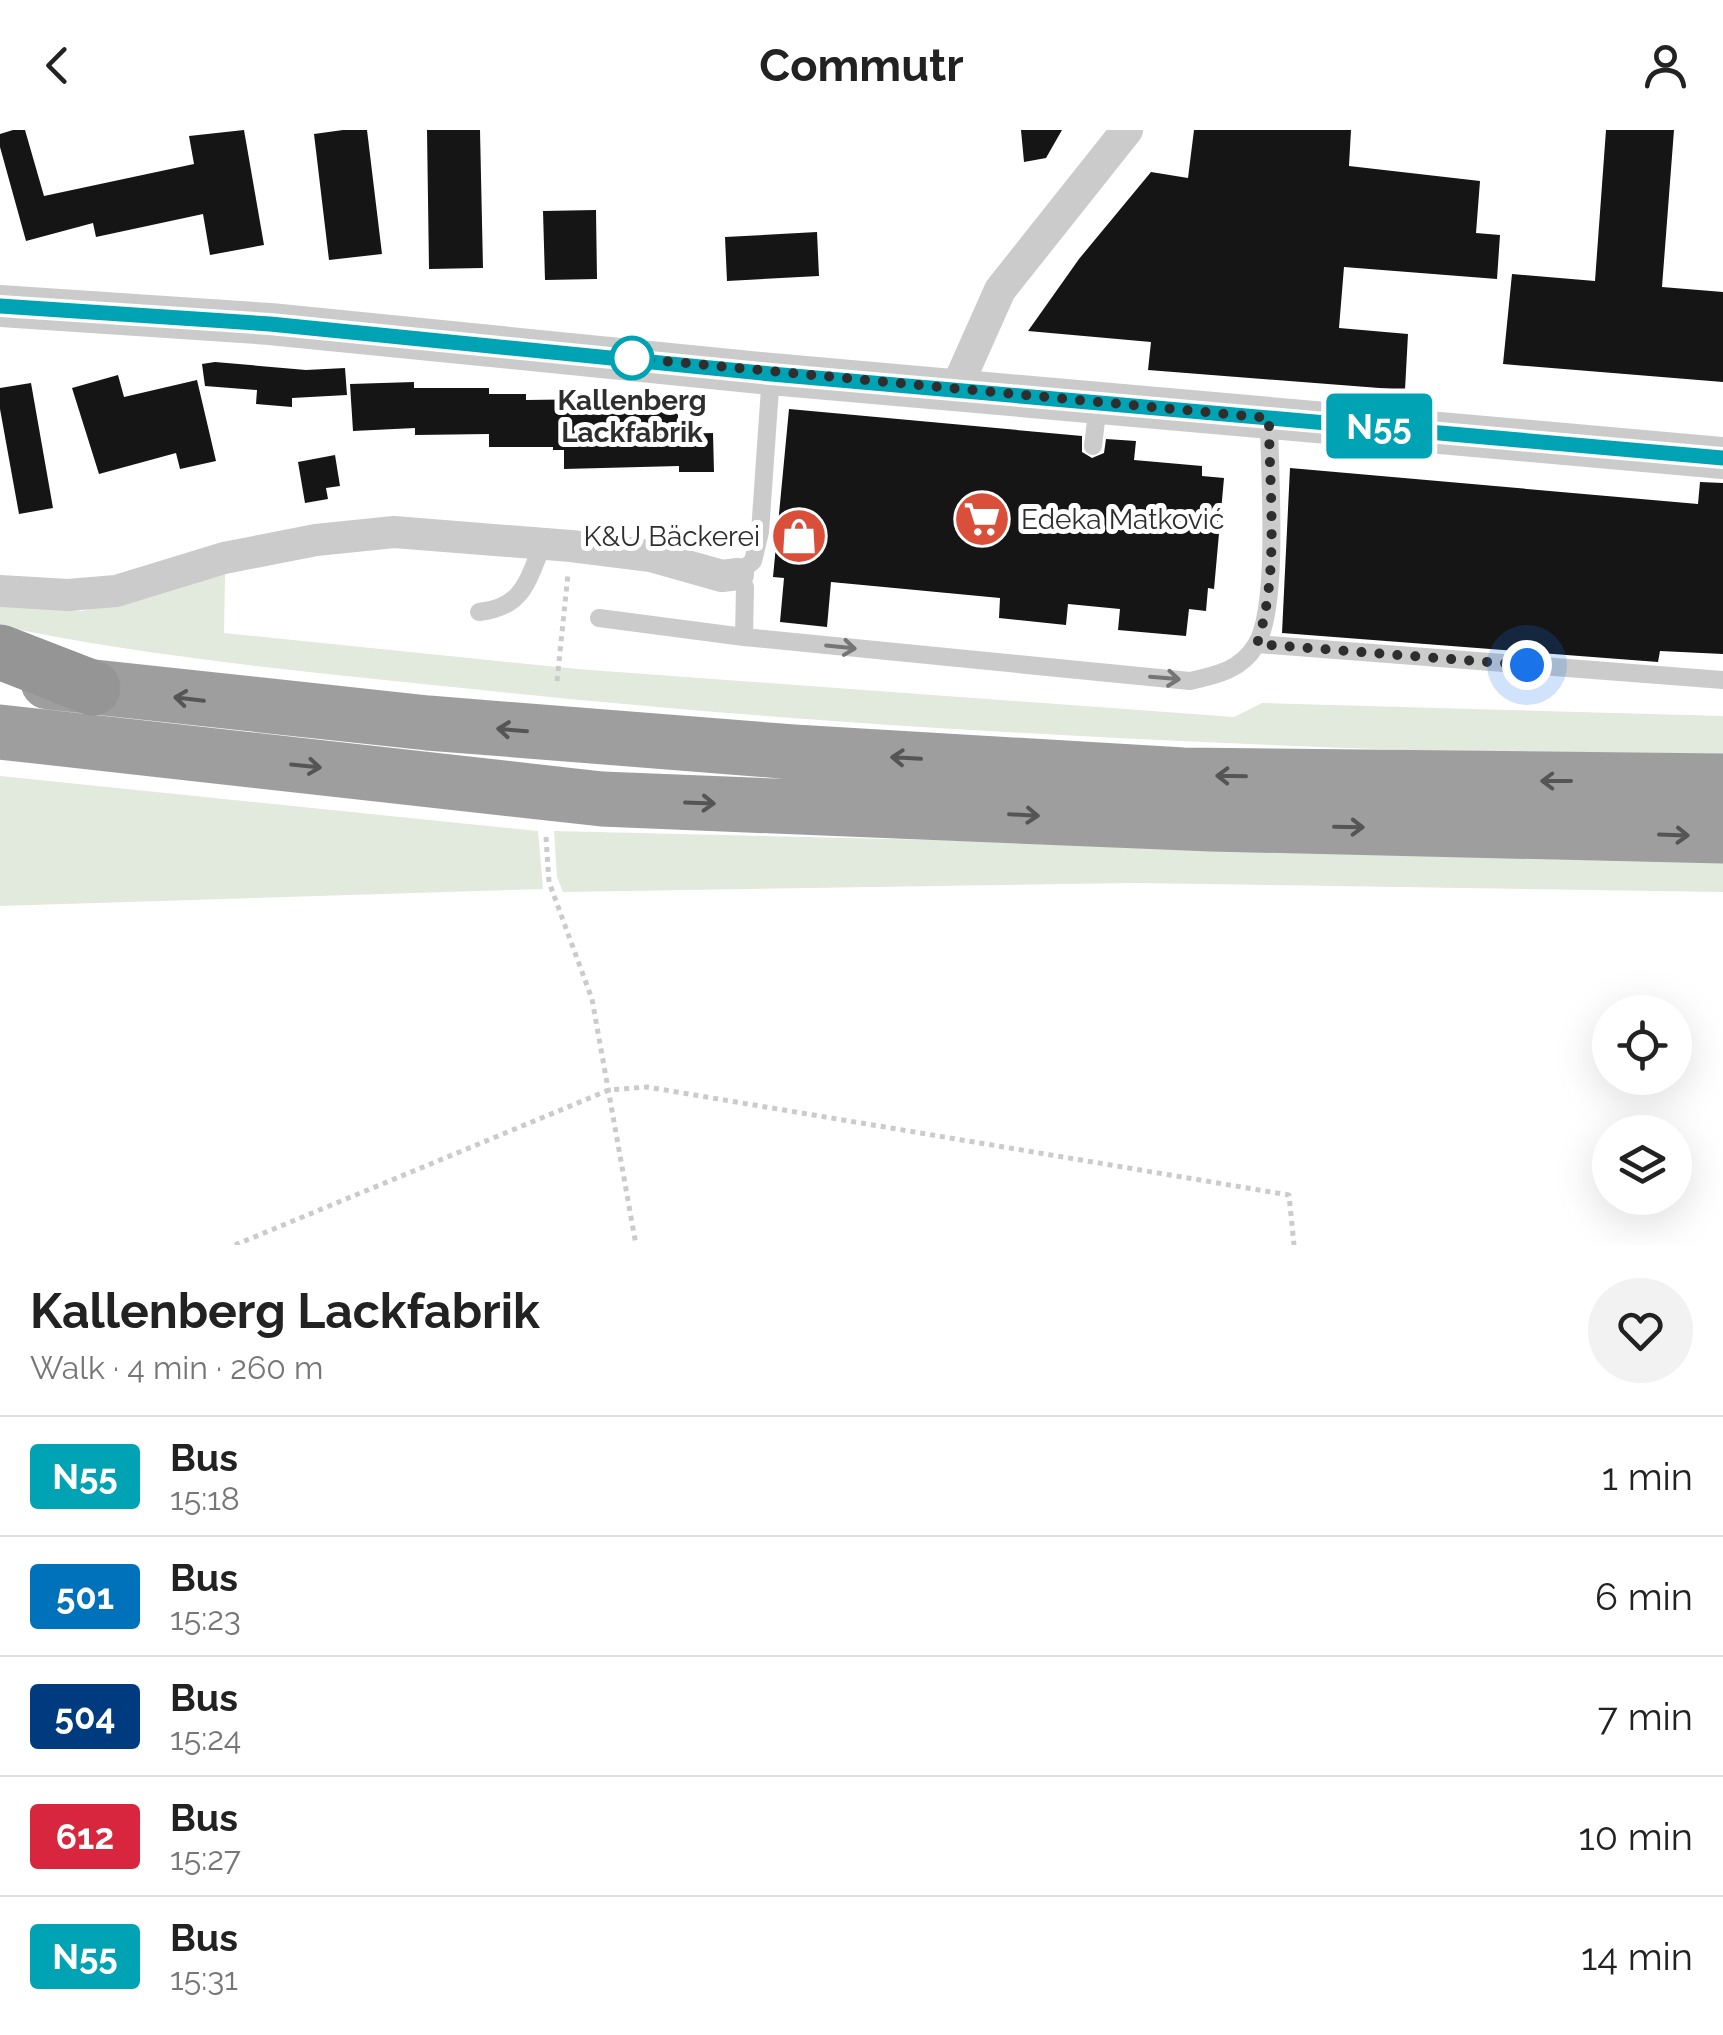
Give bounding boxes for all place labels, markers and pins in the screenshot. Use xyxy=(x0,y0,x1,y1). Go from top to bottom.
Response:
marker: Kallenberg Lackfabrik xyxy=(611,337,653,379)
place label: Kallenberg Lackfabrik xyxy=(557,384,707,449)
supermarket icon: Edeka Matković xyxy=(952,489,1012,549)
place label: Edeka Matković xyxy=(1021,503,1224,536)
shop icon: K&U Bäckerei xyxy=(769,506,829,566)
place label: K&U Bäckerei xyxy=(584,520,760,553)

